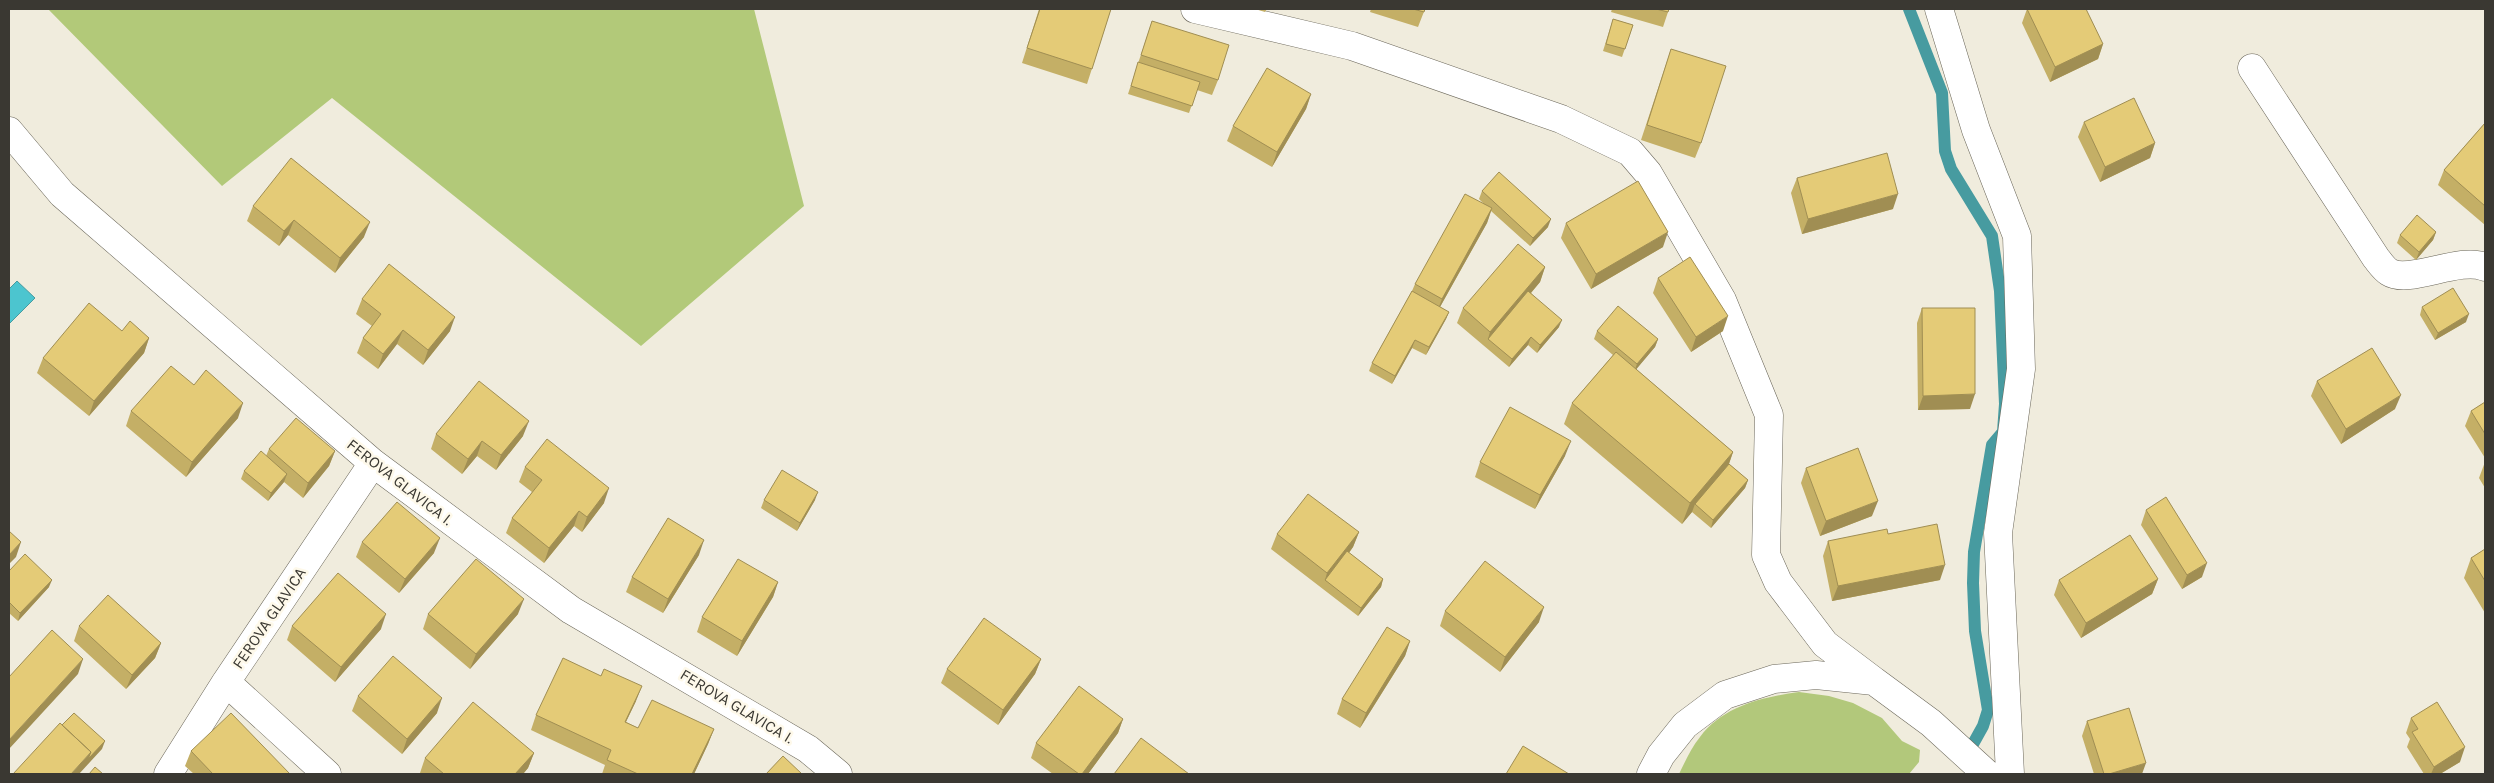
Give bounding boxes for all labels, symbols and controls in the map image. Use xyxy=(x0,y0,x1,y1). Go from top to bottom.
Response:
street label: FEROVA GLAVICA I. xyxy=(343,435,457,529)
street label: FEROVA GLAVICA xyxy=(228,564,310,672)
street label: FEROVA GLAVICA I. xyxy=(677,665,797,747)

